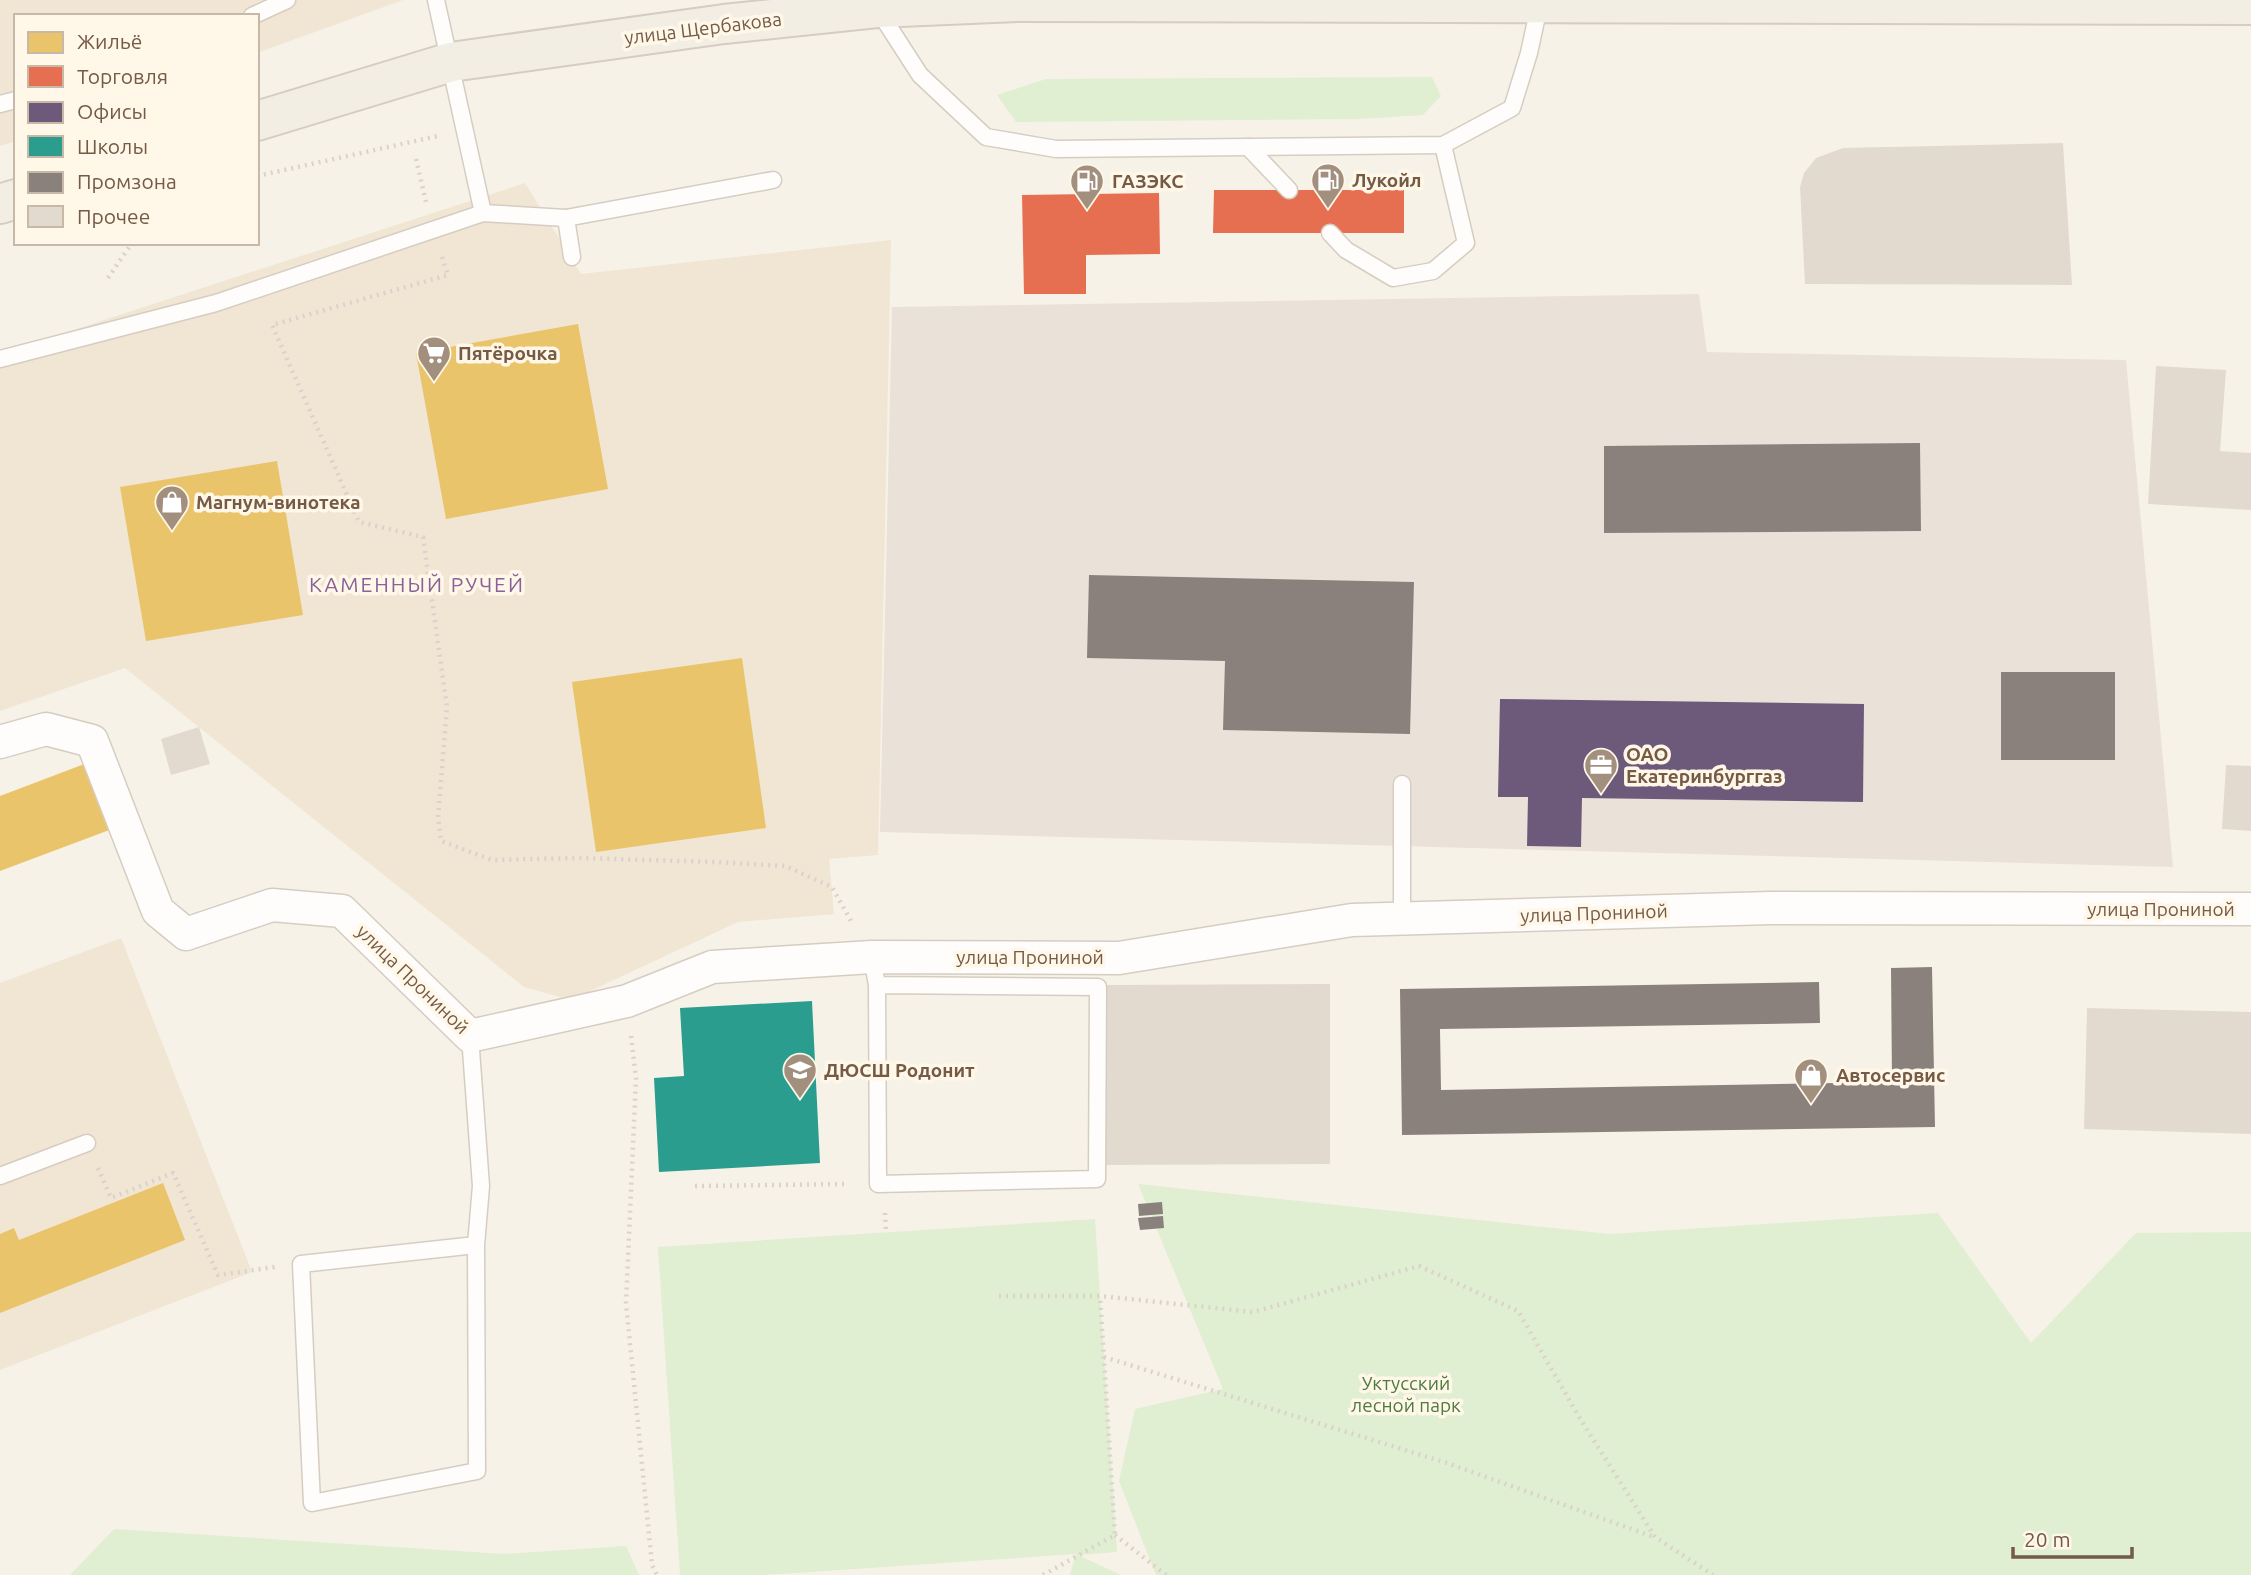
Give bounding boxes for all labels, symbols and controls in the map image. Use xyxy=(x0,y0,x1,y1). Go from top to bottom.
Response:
street label: улица Щербакова xyxy=(623,7,783,49)
legend xyxy=(14,14,259,245)
text: Жильё xyxy=(77,29,142,53)
text: Торговля xyxy=(77,64,168,88)
text: Офисы xyxy=(77,99,147,123)
text: Школы xyxy=(77,134,148,158)
fuel station icon: Лукойл xyxy=(1309,161,1347,210)
fuel station icon: ГАЗЭКС xyxy=(1068,162,1106,211)
text: Промзона xyxy=(77,169,177,193)
place label: Лукойл xyxy=(1352,169,1422,191)
place label: ГАЗЭКС xyxy=(1112,170,1183,192)
text: Прочее xyxy=(77,204,150,228)
supermarket icon: Пятёрочка xyxy=(415,334,453,383)
place label: Пятёрочка xyxy=(458,342,557,364)
shop icon: Магнум-винотека xyxy=(153,483,191,532)
place label: Магнум-винотека xyxy=(196,491,361,513)
district label: КАМЕННЫЙ РУЧЕЙ xyxy=(309,572,525,596)
place label: ОАО Екатеринбурггаз xyxy=(1626,743,1782,787)
office icon: ОАО Екатеринбурггаз xyxy=(1582,746,1620,795)
street label: улица Прониной xyxy=(2087,898,2235,920)
street label: улица Прониной xyxy=(1520,899,1668,927)
street label: улица Прониной xyxy=(352,920,474,1038)
street label: улица Прониной xyxy=(956,946,1104,968)
school or university icon: ДЮСШ Родонит xyxy=(781,1051,819,1100)
shop icon: Автосервис xyxy=(1792,1056,1830,1105)
place label: ДЮСШ Родонит xyxy=(824,1059,975,1081)
place label: Автосервис xyxy=(1836,1064,1945,1086)
park label: Уктусский лесной парк xyxy=(1351,1372,1461,1416)
scale bar xyxy=(2013,1516,2132,1560)
text: 20 m xyxy=(2024,1527,2071,1551)

